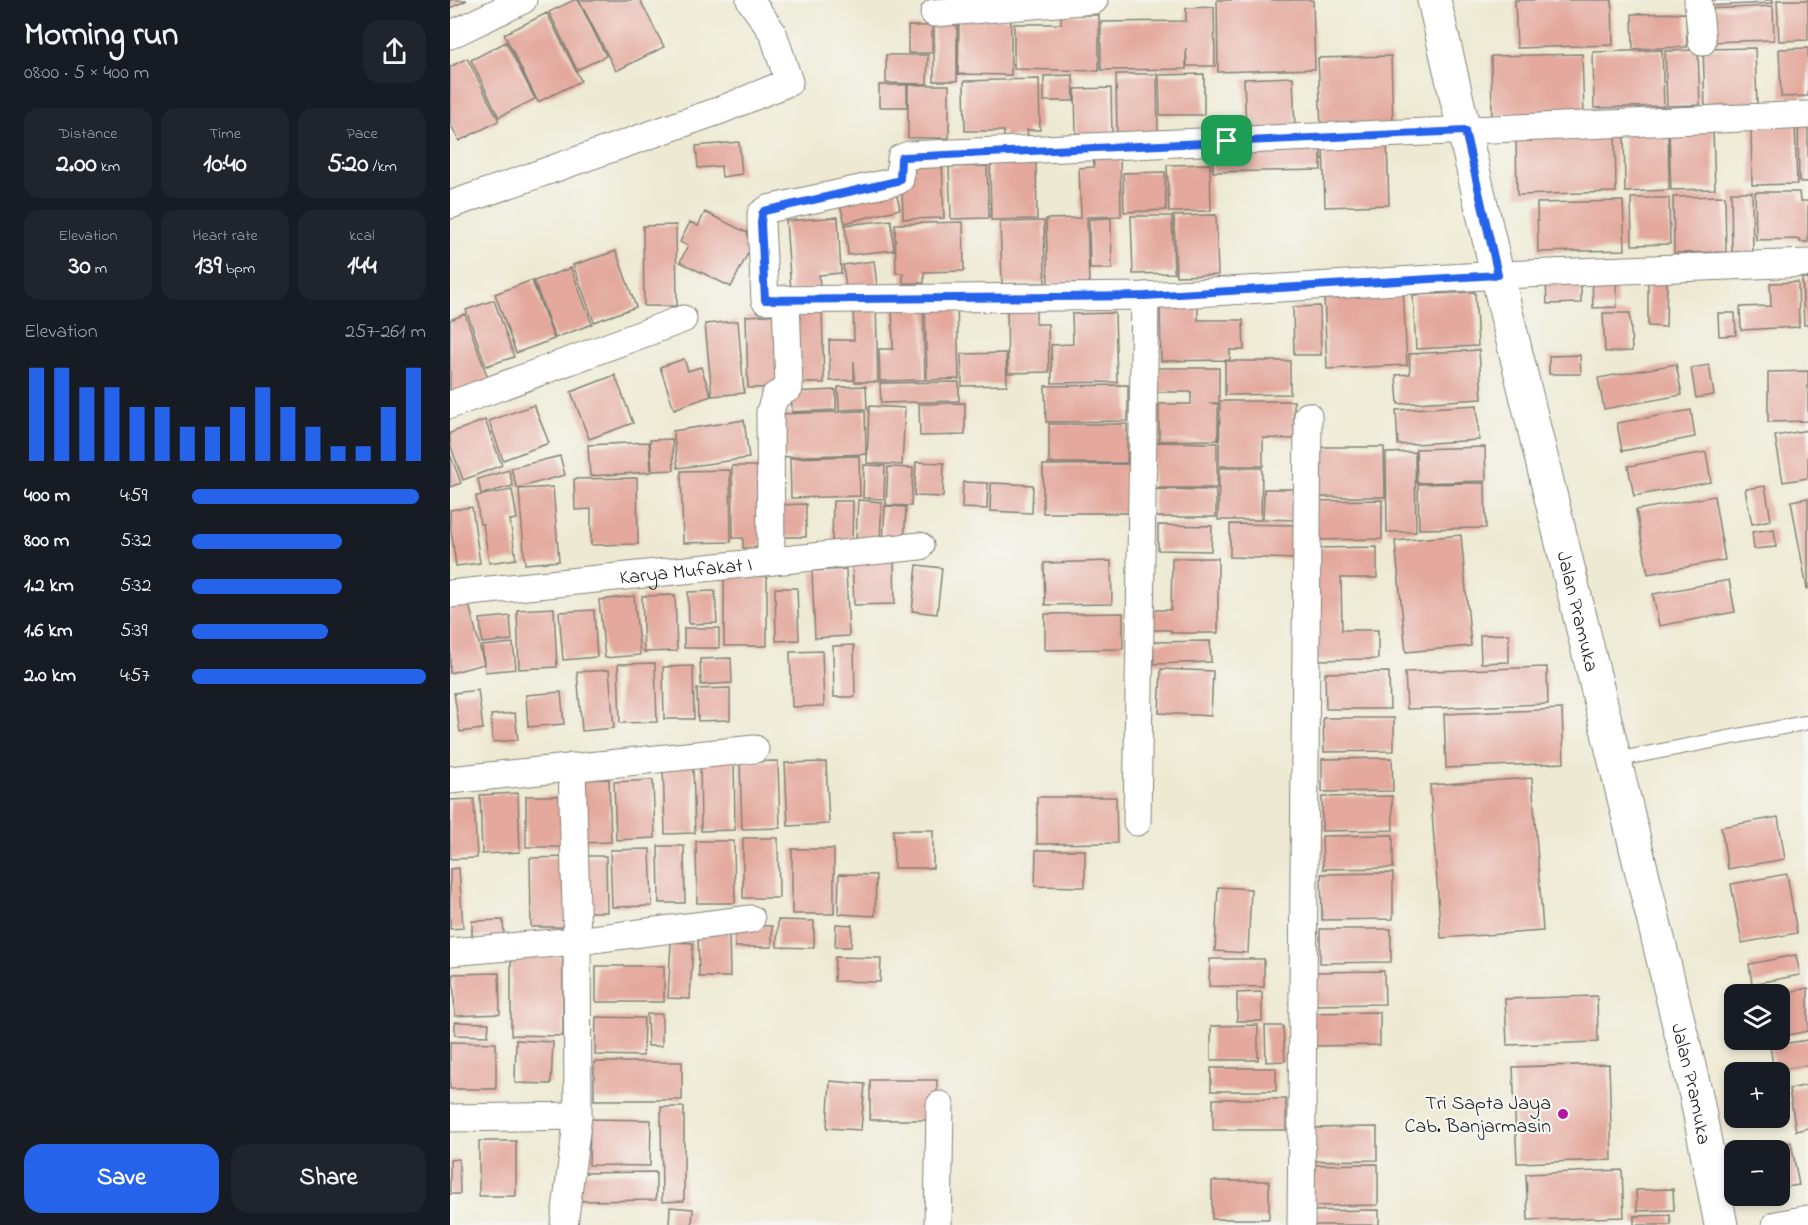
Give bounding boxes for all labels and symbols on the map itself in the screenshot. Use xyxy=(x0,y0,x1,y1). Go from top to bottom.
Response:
pin xyxy=(1201,115,1252,166)
street label: Jalan Pramuka xyxy=(1547,548,1605,675)
street label: Karya Mufakat I xyxy=(618,551,754,594)
street label: Jalan Pramuka xyxy=(1662,1021,1717,1147)
place label: Tri Sapta Jaya Cab. Banjarmasin xyxy=(1405,1090,1551,1142)
marker: Tri Sapta Jaya Cab. Banjarmasin xyxy=(1556,1107,1570,1121)

